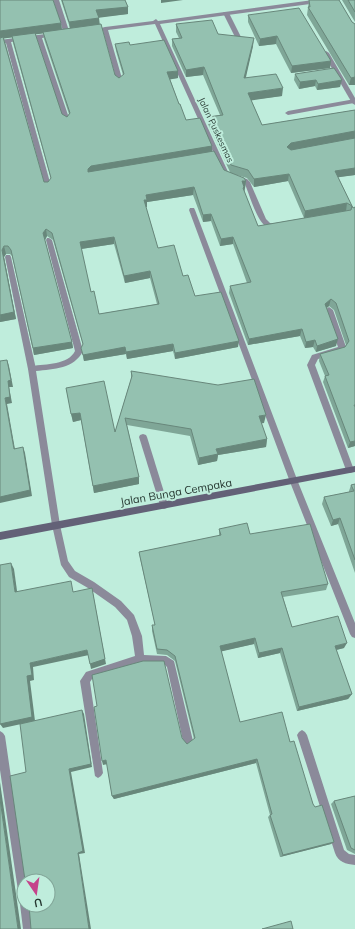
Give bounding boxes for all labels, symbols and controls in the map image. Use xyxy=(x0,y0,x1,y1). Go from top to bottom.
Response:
street label: Jalan Puskesmas xyxy=(197,95,236,164)
street label: Jalan Bunga Cempaka xyxy=(119,475,233,509)
north arrow xyxy=(16,873,56,913)
text: U xyxy=(33,895,44,910)

